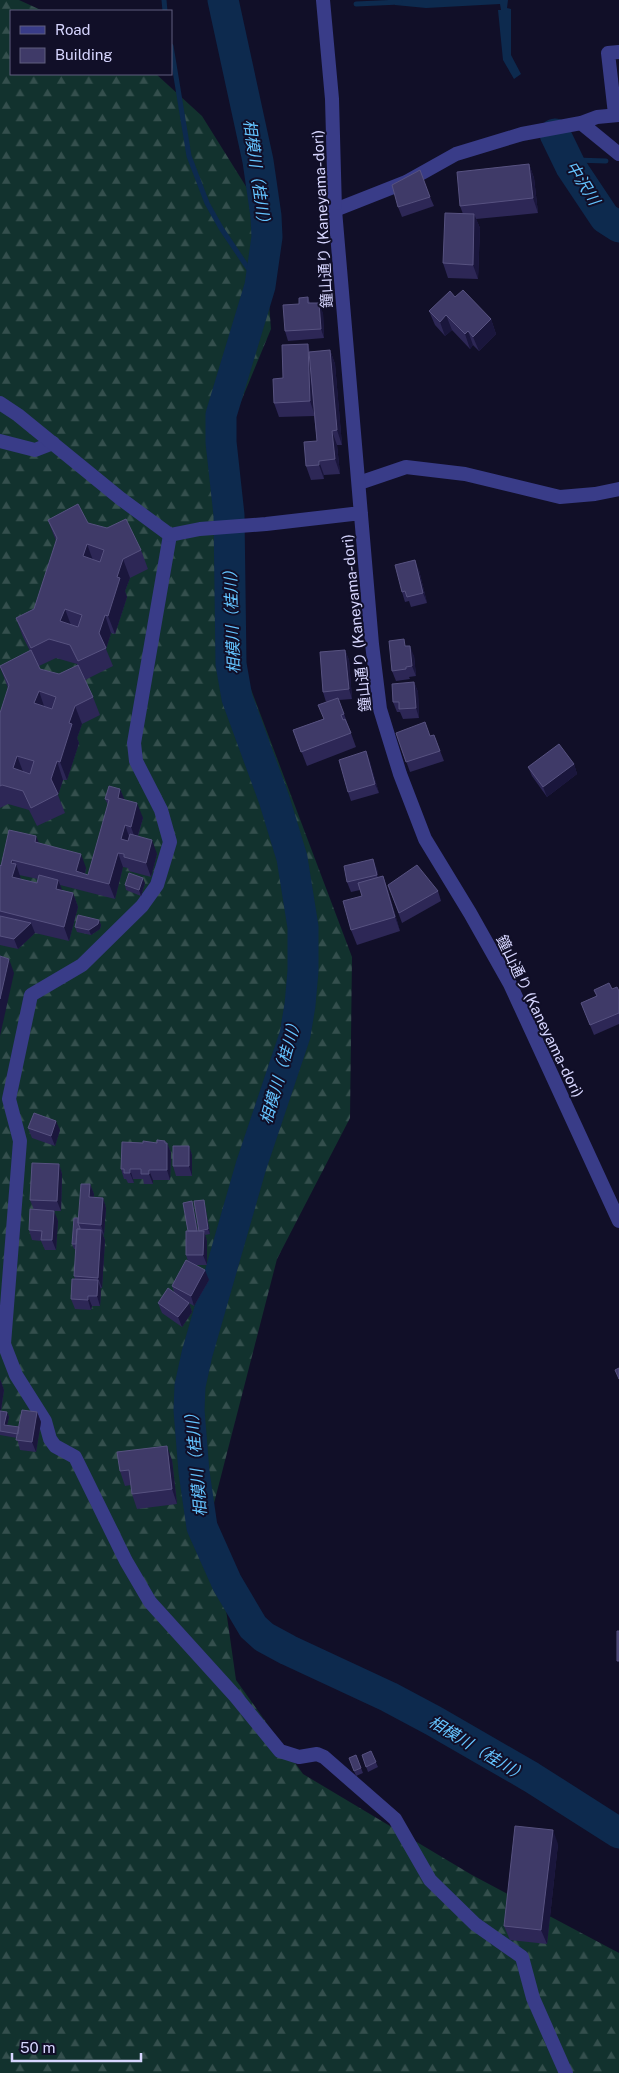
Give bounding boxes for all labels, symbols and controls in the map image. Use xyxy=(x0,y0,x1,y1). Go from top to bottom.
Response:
legend xyxy=(10,10,172,75)
text: Road xyxy=(55,21,91,38)
text: Building xyxy=(55,46,113,63)
water label: 相模川（桂川） xyxy=(240,118,274,232)
street label: 鐘山通り (Kaneyama-dori) xyxy=(309,129,335,309)
water label: 中沢川 xyxy=(562,158,605,210)
street label: 鐘山通り (Kaneyama-dori) xyxy=(338,533,374,713)
water label: 相模川（桂川） xyxy=(221,562,243,674)
street label: 鐘山通り (Kaneyama-dori) xyxy=(493,932,587,1100)
water label: 相模川（桂川） xyxy=(256,1014,306,1126)
water label: 相模川（桂川） xyxy=(182,1404,210,1518)
water label: 相模川（桂川） xyxy=(425,1712,531,1786)
scale bar xyxy=(12,2030,141,2062)
text: 50 m xyxy=(20,2039,55,2056)

